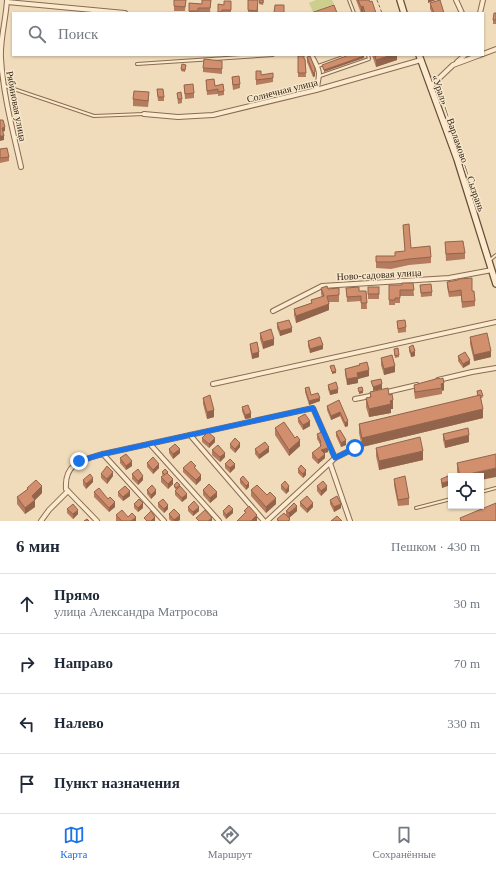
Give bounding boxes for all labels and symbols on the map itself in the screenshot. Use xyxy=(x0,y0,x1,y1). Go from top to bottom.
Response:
street label: Рябиновая улица xyxy=(4,70,29,143)
street label: «Урал» — Варламово — Сызрань xyxy=(430,73,487,213)
street label: Солнечная улица xyxy=(246,76,319,105)
street label: Ново-садовая улица xyxy=(336,267,422,282)
route start xyxy=(346,439,364,457)
route end xyxy=(70,452,88,470)

